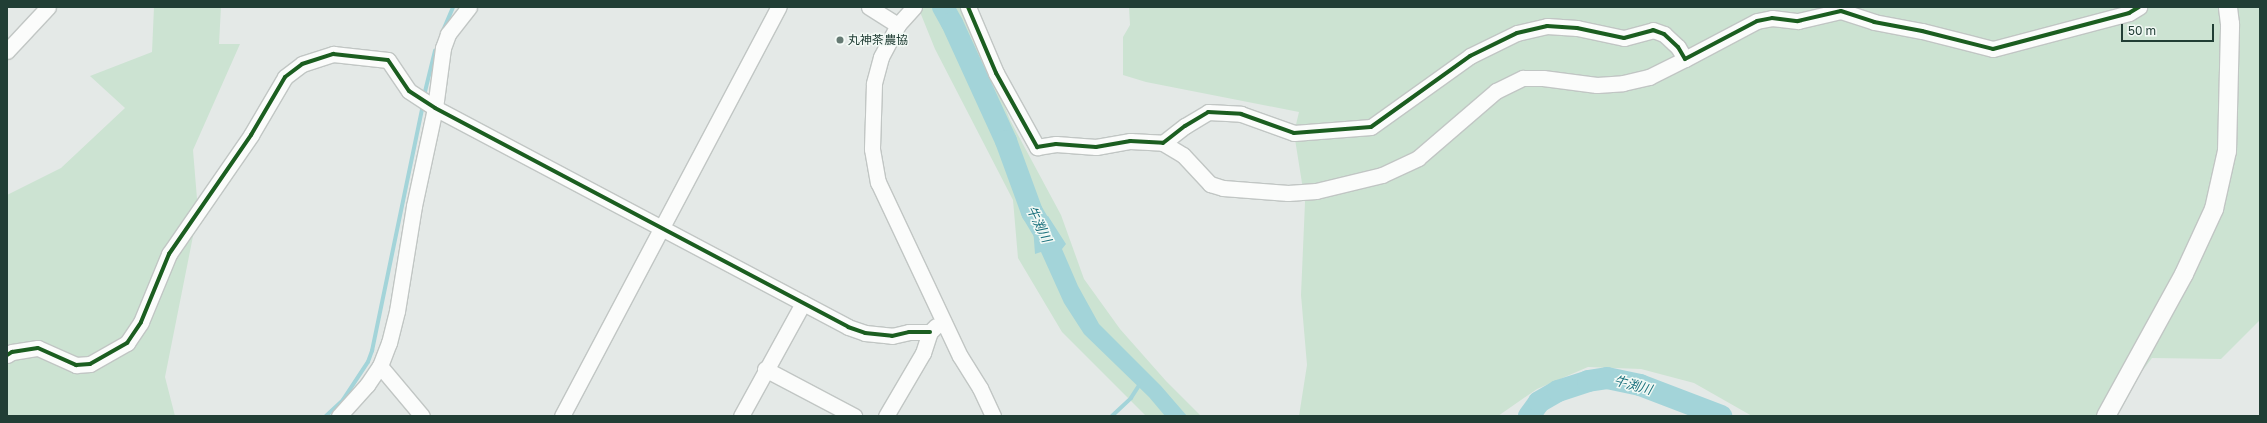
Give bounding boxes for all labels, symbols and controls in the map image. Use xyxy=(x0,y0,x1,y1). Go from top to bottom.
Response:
scale bar xyxy=(2123,16,2216,42)
text: 50 m xyxy=(2128,23,2156,38)
place label: 丸神茶農協 xyxy=(848,33,908,47)
marker: 丸神茶農協 xyxy=(835,35,845,45)
water label: 牛渕川 xyxy=(1023,203,1055,245)
water label: 牛渕川 xyxy=(1612,372,1654,398)

